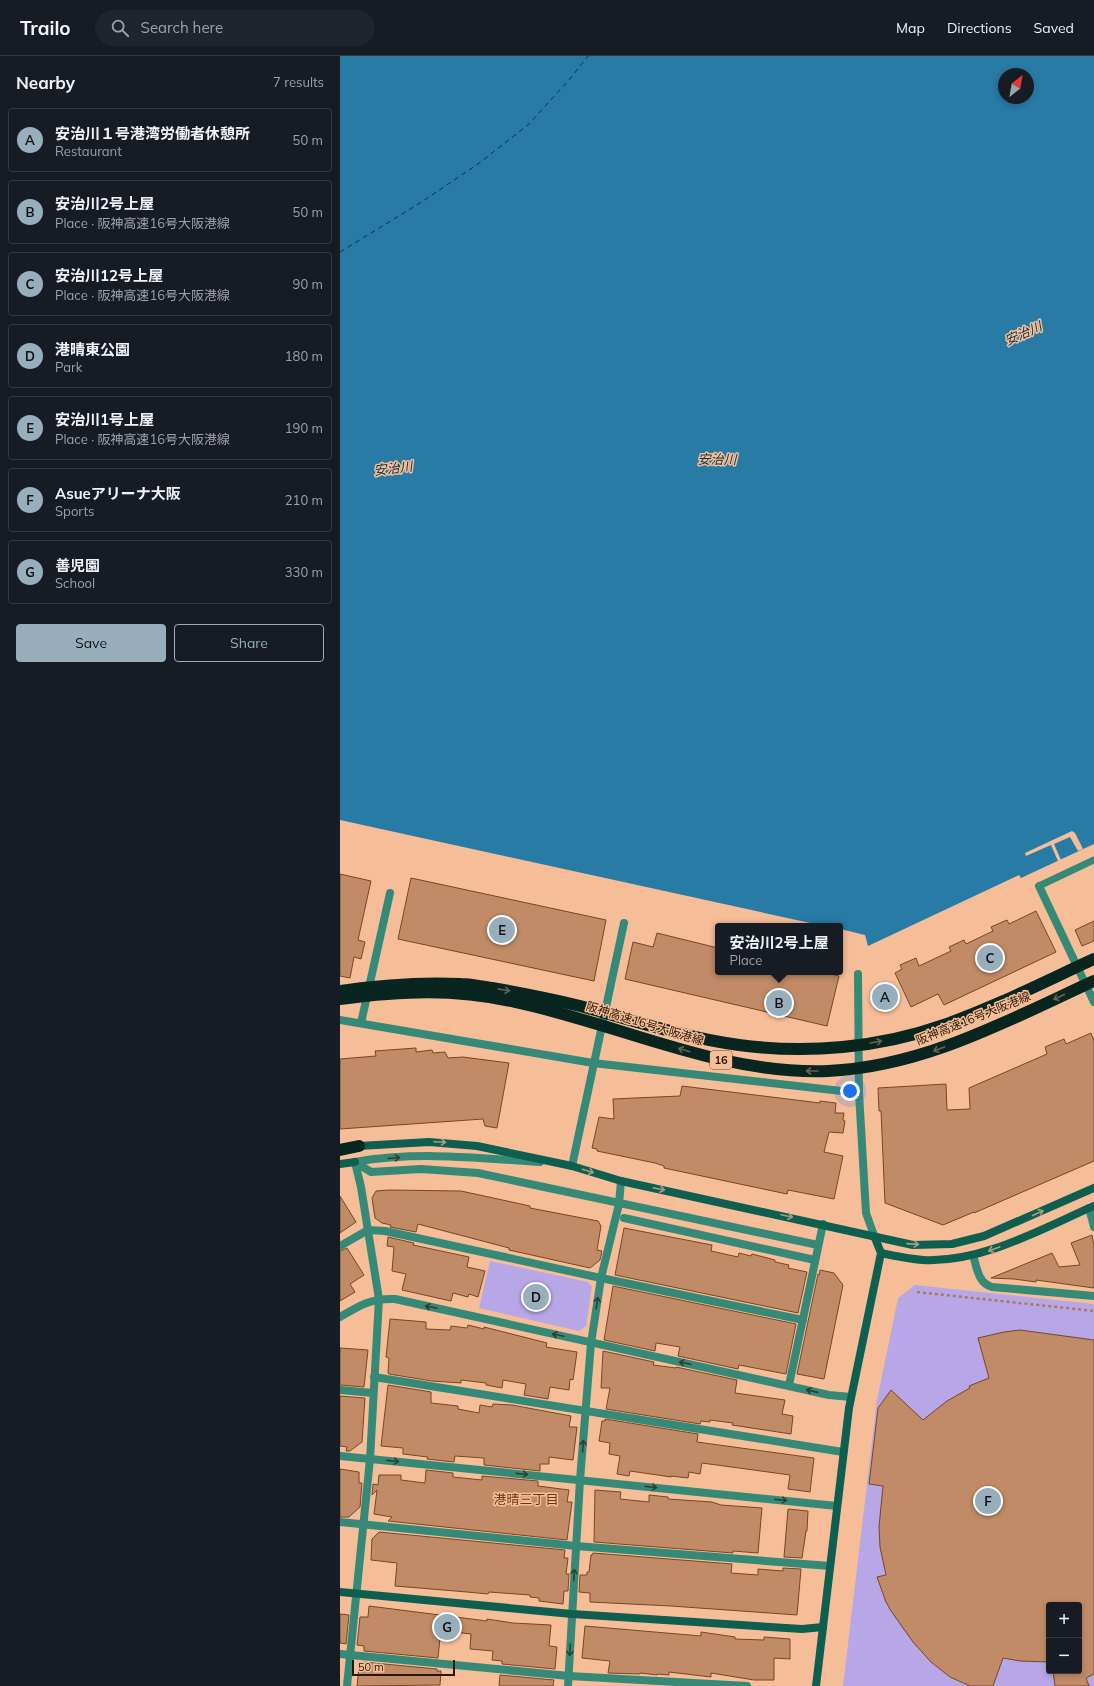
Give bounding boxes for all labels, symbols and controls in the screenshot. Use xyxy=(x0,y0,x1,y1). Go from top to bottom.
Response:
search box xyxy=(95,10,375,46)
text: Trailo xyxy=(20,16,71,40)
icon: search xyxy=(109,17,131,39)
text: Search here xyxy=(141,18,223,37)
text: Map xyxy=(896,19,925,37)
text: Directions xyxy=(947,19,1012,37)
text: Saved xyxy=(1034,19,1074,37)
north arrow xyxy=(998,68,1034,104)
text: Nearby xyxy=(16,72,75,93)
text: 7 results xyxy=(273,74,324,90)
text: 安治川１号港湾労働者休憩所 xyxy=(55,124,250,143)
text: A xyxy=(25,132,35,148)
text: 50 m xyxy=(293,132,323,148)
text: Restaurant xyxy=(55,143,122,159)
text: 安治川2号上屋 xyxy=(55,194,154,213)
text: B xyxy=(26,204,34,220)
text: 50 m xyxy=(293,204,323,220)
text: Place · 阪神高速16号大阪港線 xyxy=(55,215,230,231)
text: 安治川12号上屋 xyxy=(55,266,163,285)
text: C xyxy=(26,276,34,292)
text: 90 m xyxy=(293,276,323,292)
text: Place · 阪神高速16号大阪港線 xyxy=(55,287,230,303)
water label: 安治川 xyxy=(1002,317,1046,348)
text: 港晴東公園 xyxy=(55,340,130,359)
text: D xyxy=(25,348,35,364)
text: 180 m xyxy=(285,348,323,364)
text: Park xyxy=(55,359,82,375)
text: 安治川1号上屋 xyxy=(55,410,154,429)
text: E xyxy=(26,420,34,436)
text: 190 m xyxy=(285,420,323,436)
text: Place · 阪神高速16号大阪港線 xyxy=(55,431,230,447)
water label: 安治川 xyxy=(697,451,738,467)
water label: 安治川 xyxy=(373,457,415,478)
text: Asueアリーナ大阪 xyxy=(55,484,181,503)
text: F xyxy=(26,492,34,508)
text: 210 m xyxy=(285,492,323,508)
text: Sports xyxy=(55,503,94,519)
text: 善児園 xyxy=(55,556,100,575)
text: G xyxy=(25,564,35,580)
text: 330 m xyxy=(285,564,323,580)
text: School xyxy=(55,575,95,591)
button: Save xyxy=(16,624,166,662)
button: Share xyxy=(174,624,324,662)
pin: E xyxy=(489,915,515,945)
popup xyxy=(715,923,843,975)
text: 安治川2号上屋 xyxy=(729,933,829,952)
pin: C xyxy=(977,943,1003,973)
text: Place xyxy=(729,952,762,968)
pin: A xyxy=(872,982,898,1012)
one-way arrow xyxy=(497,986,510,994)
pin: B xyxy=(766,988,792,1018)
street label: 阪神高速16号大阪港線 xyxy=(913,988,1033,1048)
one-way arrow xyxy=(1053,994,1065,1002)
street label: 阪神高速16号大阪港線 xyxy=(584,998,706,1048)
one-way arrow xyxy=(869,1038,882,1046)
one-way arrow xyxy=(678,1046,691,1053)
one-way arrow xyxy=(933,1046,946,1053)
road number: 16 xyxy=(710,1051,732,1069)
one-way arrow xyxy=(806,1067,819,1075)
your location xyxy=(840,1081,860,1101)
one-way arrow xyxy=(433,1139,446,1146)
one-way arrow xyxy=(387,1154,400,1161)
one-way arrow xyxy=(582,1168,595,1175)
one-way arrow xyxy=(653,1185,666,1193)
one-way arrow xyxy=(1031,1209,1043,1216)
one-way arrow xyxy=(780,1213,793,1221)
one-way arrow xyxy=(906,1241,919,1248)
one-way arrow xyxy=(988,1245,1000,1253)
pin: D xyxy=(523,1282,549,1312)
one-way arrow xyxy=(593,1296,601,1309)
one-way arrow xyxy=(425,1303,438,1311)
one-way arrow xyxy=(552,1331,565,1339)
one-way arrow xyxy=(679,1359,692,1367)
one-way arrow xyxy=(806,1386,819,1394)
one-way arrow xyxy=(579,1440,587,1453)
one-way arrow xyxy=(386,1458,399,1465)
one-way arrow xyxy=(515,1470,528,1478)
one-way arrow xyxy=(645,1483,658,1491)
pin: F xyxy=(975,1486,1001,1516)
district label: 港晴三丁目 xyxy=(493,1491,559,1507)
one-way arrow xyxy=(774,1496,787,1504)
one-way arrow xyxy=(571,1569,578,1582)
map controls xyxy=(1046,1602,1082,1674)
button: + xyxy=(1046,1602,1082,1638)
pin: G xyxy=(434,1612,460,1642)
button: − xyxy=(1046,1638,1082,1674)
one-way arrow xyxy=(566,1643,574,1656)
scale bar xyxy=(352,1658,455,1677)
text: 50 m xyxy=(358,1660,384,1674)

